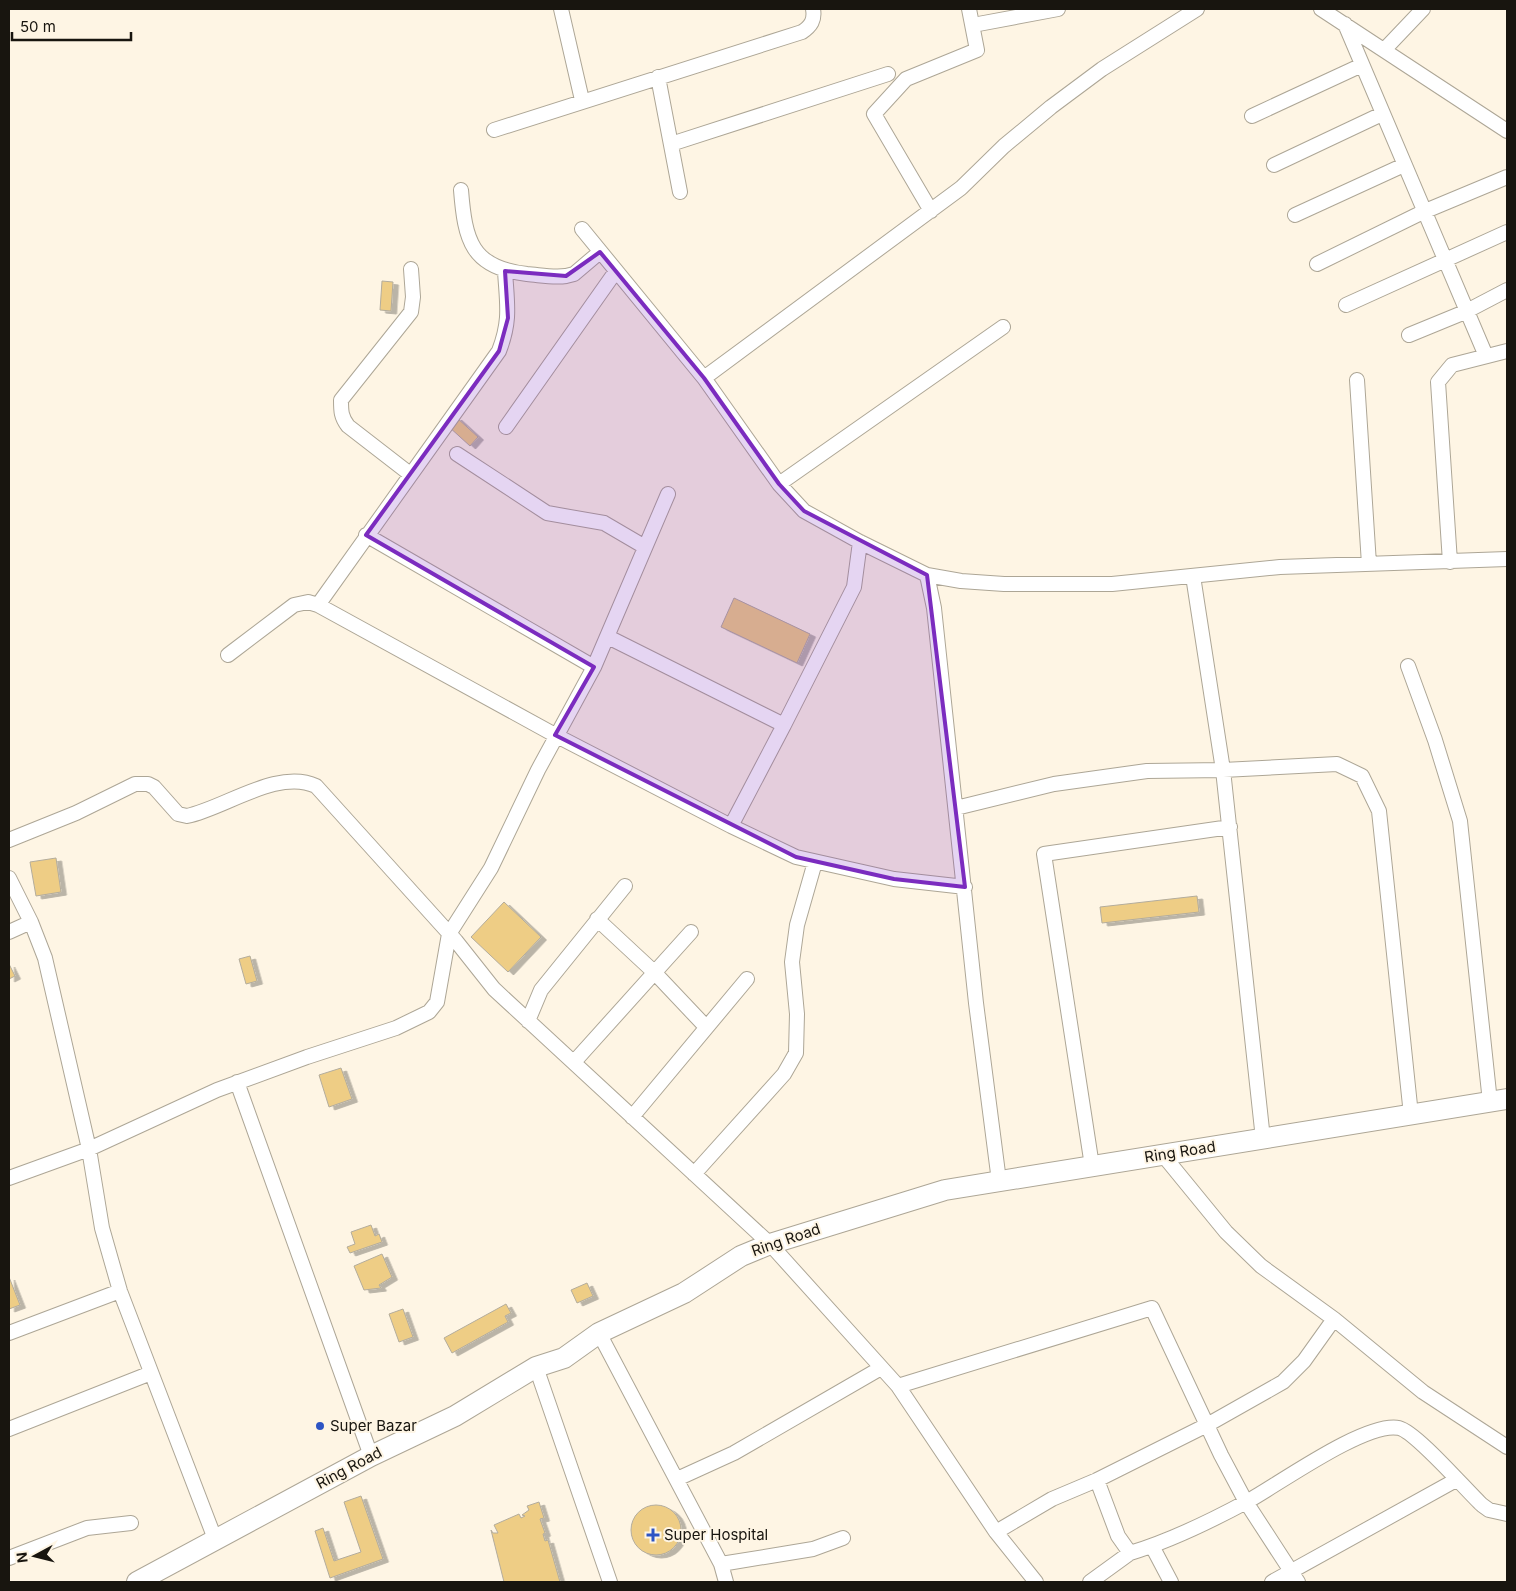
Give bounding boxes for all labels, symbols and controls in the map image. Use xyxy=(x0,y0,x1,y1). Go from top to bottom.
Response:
scale bar xyxy=(12,10,131,42)
text: 50 m xyxy=(20,17,56,36)
street label: Ring Road xyxy=(1143,1137,1217,1167)
street label: Ring Road xyxy=(749,1219,823,1260)
place label: Super Bazar xyxy=(330,1416,417,1435)
marker: Super Bazar xyxy=(314,1420,326,1432)
street label: Ring Road xyxy=(313,1442,385,1493)
place label: Super Hospital xyxy=(664,1525,768,1544)
marker: Super Hospital xyxy=(646,1528,660,1542)
north arrow xyxy=(10,1531,60,1581)
text: N xyxy=(13,1551,31,1564)

